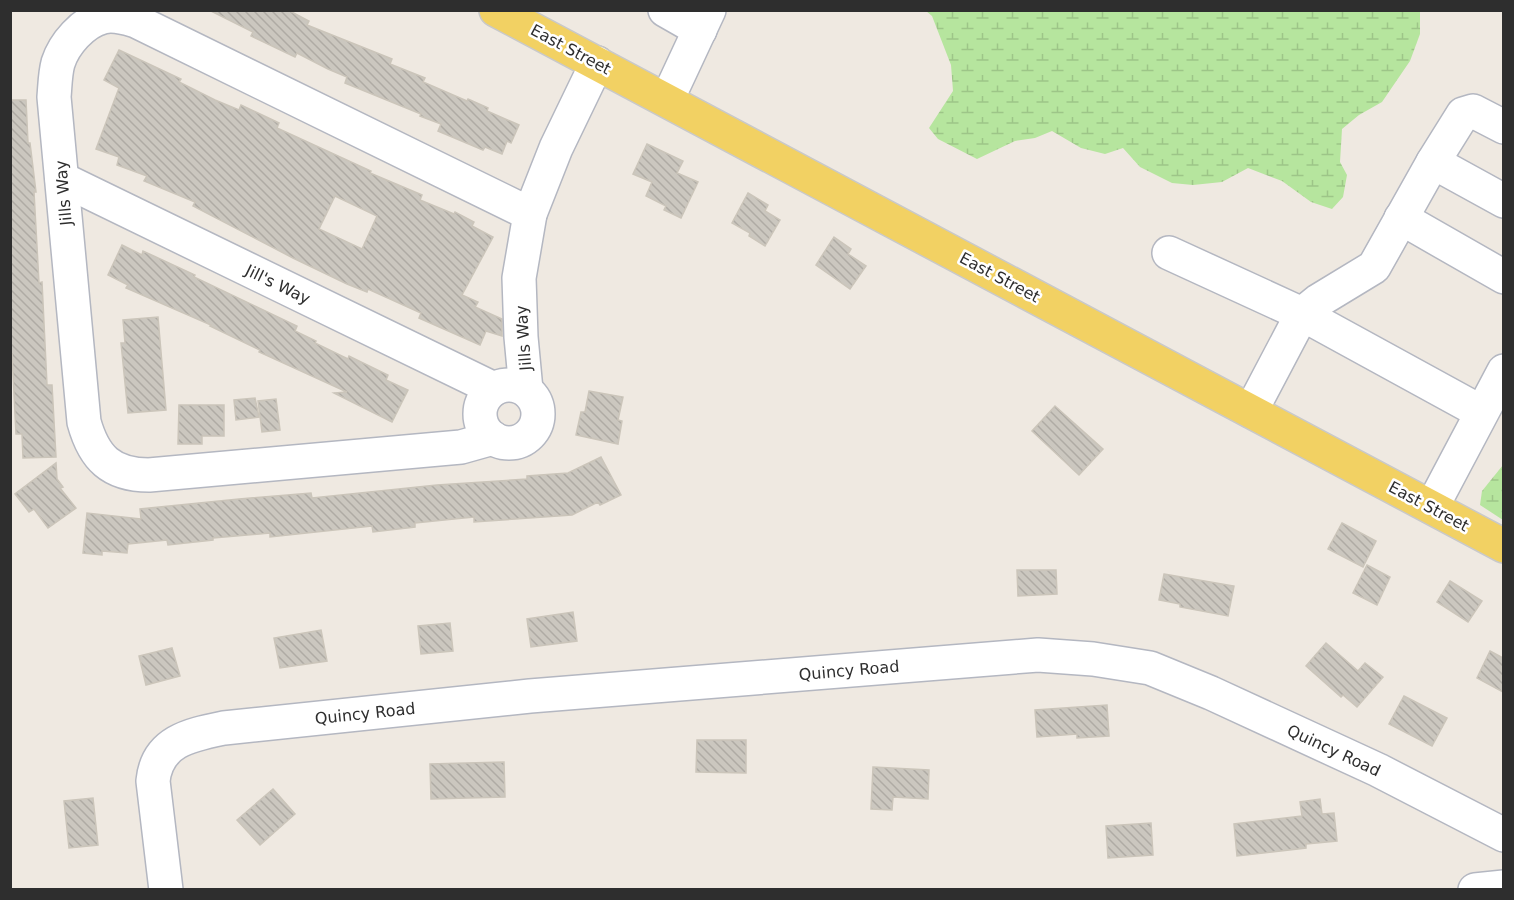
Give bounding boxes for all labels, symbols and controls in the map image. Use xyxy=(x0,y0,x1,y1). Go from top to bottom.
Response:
street label: East Street xyxy=(527,20,614,79)
street label: Jills Way xyxy=(51,159,76,227)
street label: East Street xyxy=(956,248,1043,307)
street label: Jill's Way xyxy=(241,260,313,308)
street label: Jills Way xyxy=(512,305,535,372)
street label: East Street xyxy=(1385,477,1472,536)
street label: Quincy Road xyxy=(798,657,900,684)
street label: Quincy Road xyxy=(314,699,416,728)
street label: Quincy Road xyxy=(1284,721,1383,780)

